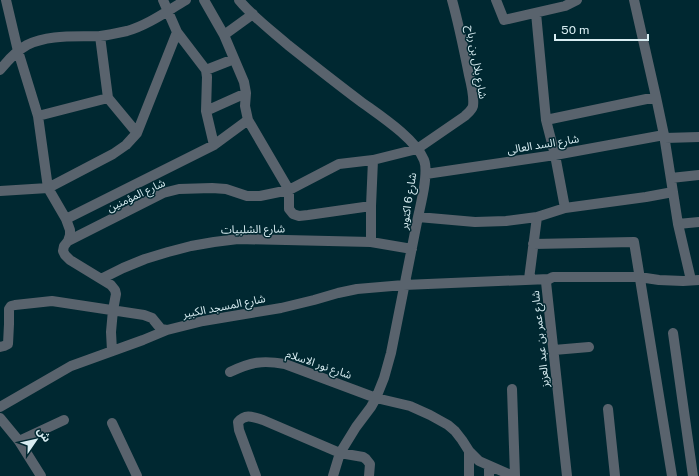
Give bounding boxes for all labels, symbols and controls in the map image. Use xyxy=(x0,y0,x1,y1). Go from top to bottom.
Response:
scale bar xyxy=(555,16,648,42)
text: 50 m xyxy=(561,23,589,37)
street label: شارع بلال بن رباح xyxy=(463,24,489,100)
street label: شارع السد العالى xyxy=(506,132,581,158)
street label: شارع 6 اكتوبر xyxy=(397,171,420,232)
street label: شارع المؤمنين xyxy=(105,176,168,216)
street label: شارع الشلبيات xyxy=(221,222,286,238)
street label: شارع عمر بن عبد العزيز xyxy=(529,289,553,389)
street label: شارع المسجد الكبير xyxy=(181,292,267,322)
street label: شارع نور الاسلام xyxy=(284,347,354,383)
north arrow xyxy=(16,420,56,460)
text: ش xyxy=(34,425,53,445)

